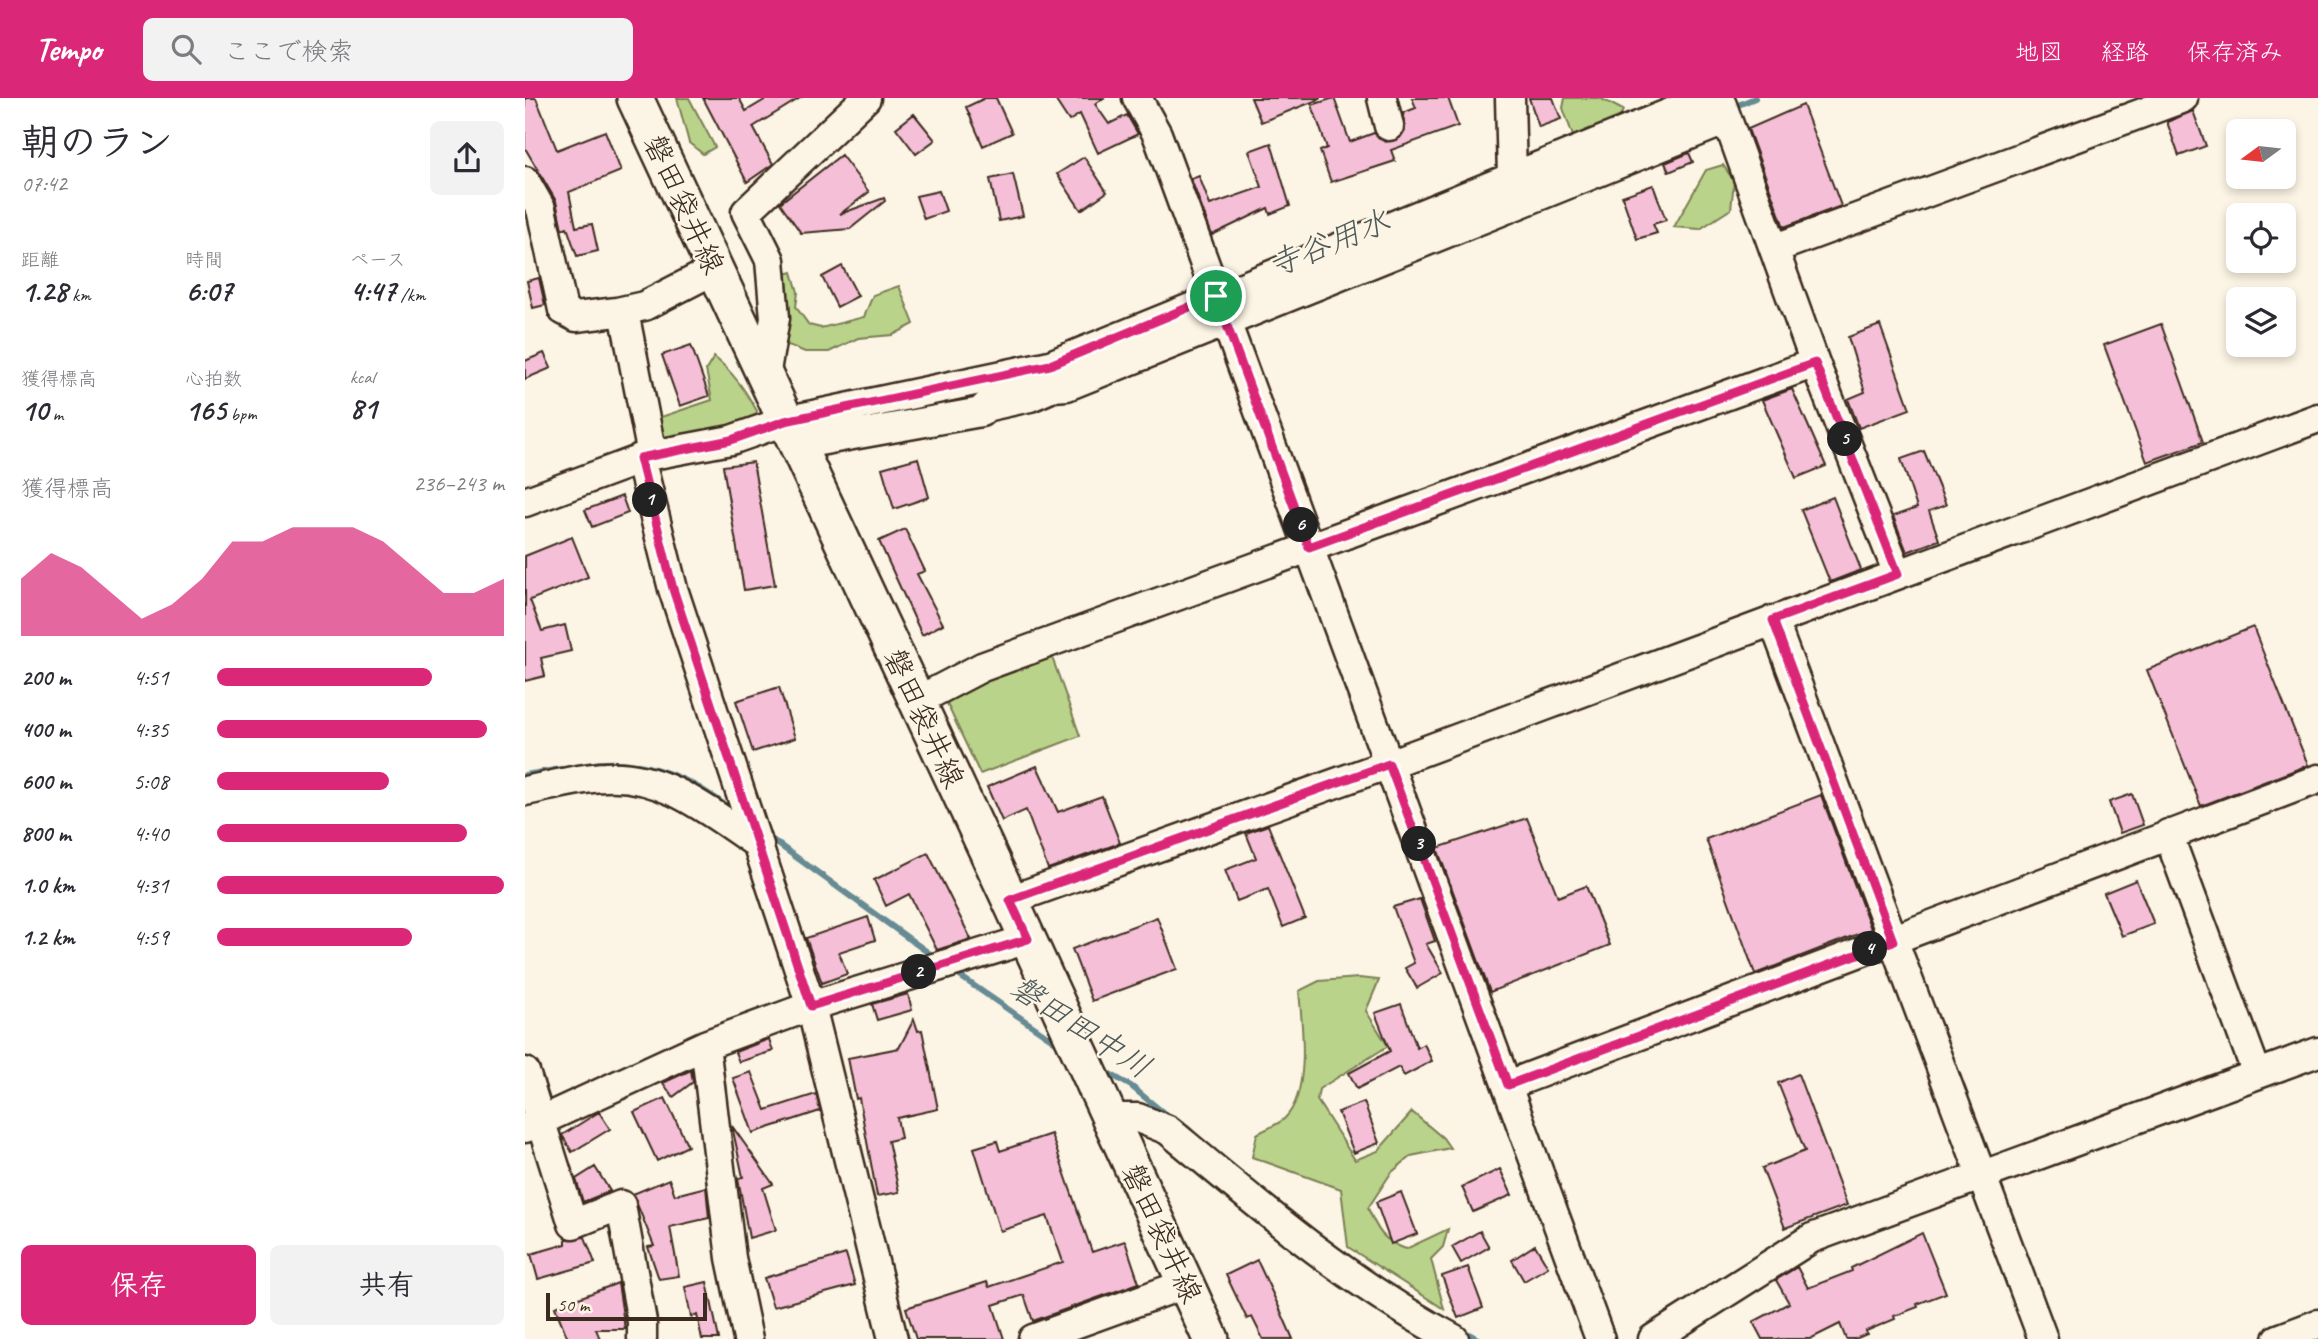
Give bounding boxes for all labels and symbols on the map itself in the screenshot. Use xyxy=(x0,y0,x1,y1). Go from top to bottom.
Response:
north arrow xyxy=(2226,119,2296,189)
street label: 磐田袋井線 xyxy=(635,128,733,280)
water label: 寺谷用水 xyxy=(1262,200,1396,286)
pin xyxy=(1186,266,1246,326)
pin: 5 xyxy=(1827,422,1863,456)
pin: 1 xyxy=(633,482,667,518)
pin: 6 xyxy=(1283,508,1319,542)
street label: 磐田袋井線 xyxy=(875,642,973,794)
pin: 3 xyxy=(1401,826,1437,862)
pin: 4 xyxy=(1853,932,1887,966)
pin: 2 xyxy=(901,954,937,990)
water label: 磐田田中川 xyxy=(1003,966,1159,1088)
street label: 磐田袋井線 xyxy=(1113,1157,1211,1309)
scale bar xyxy=(546,1290,707,1322)

